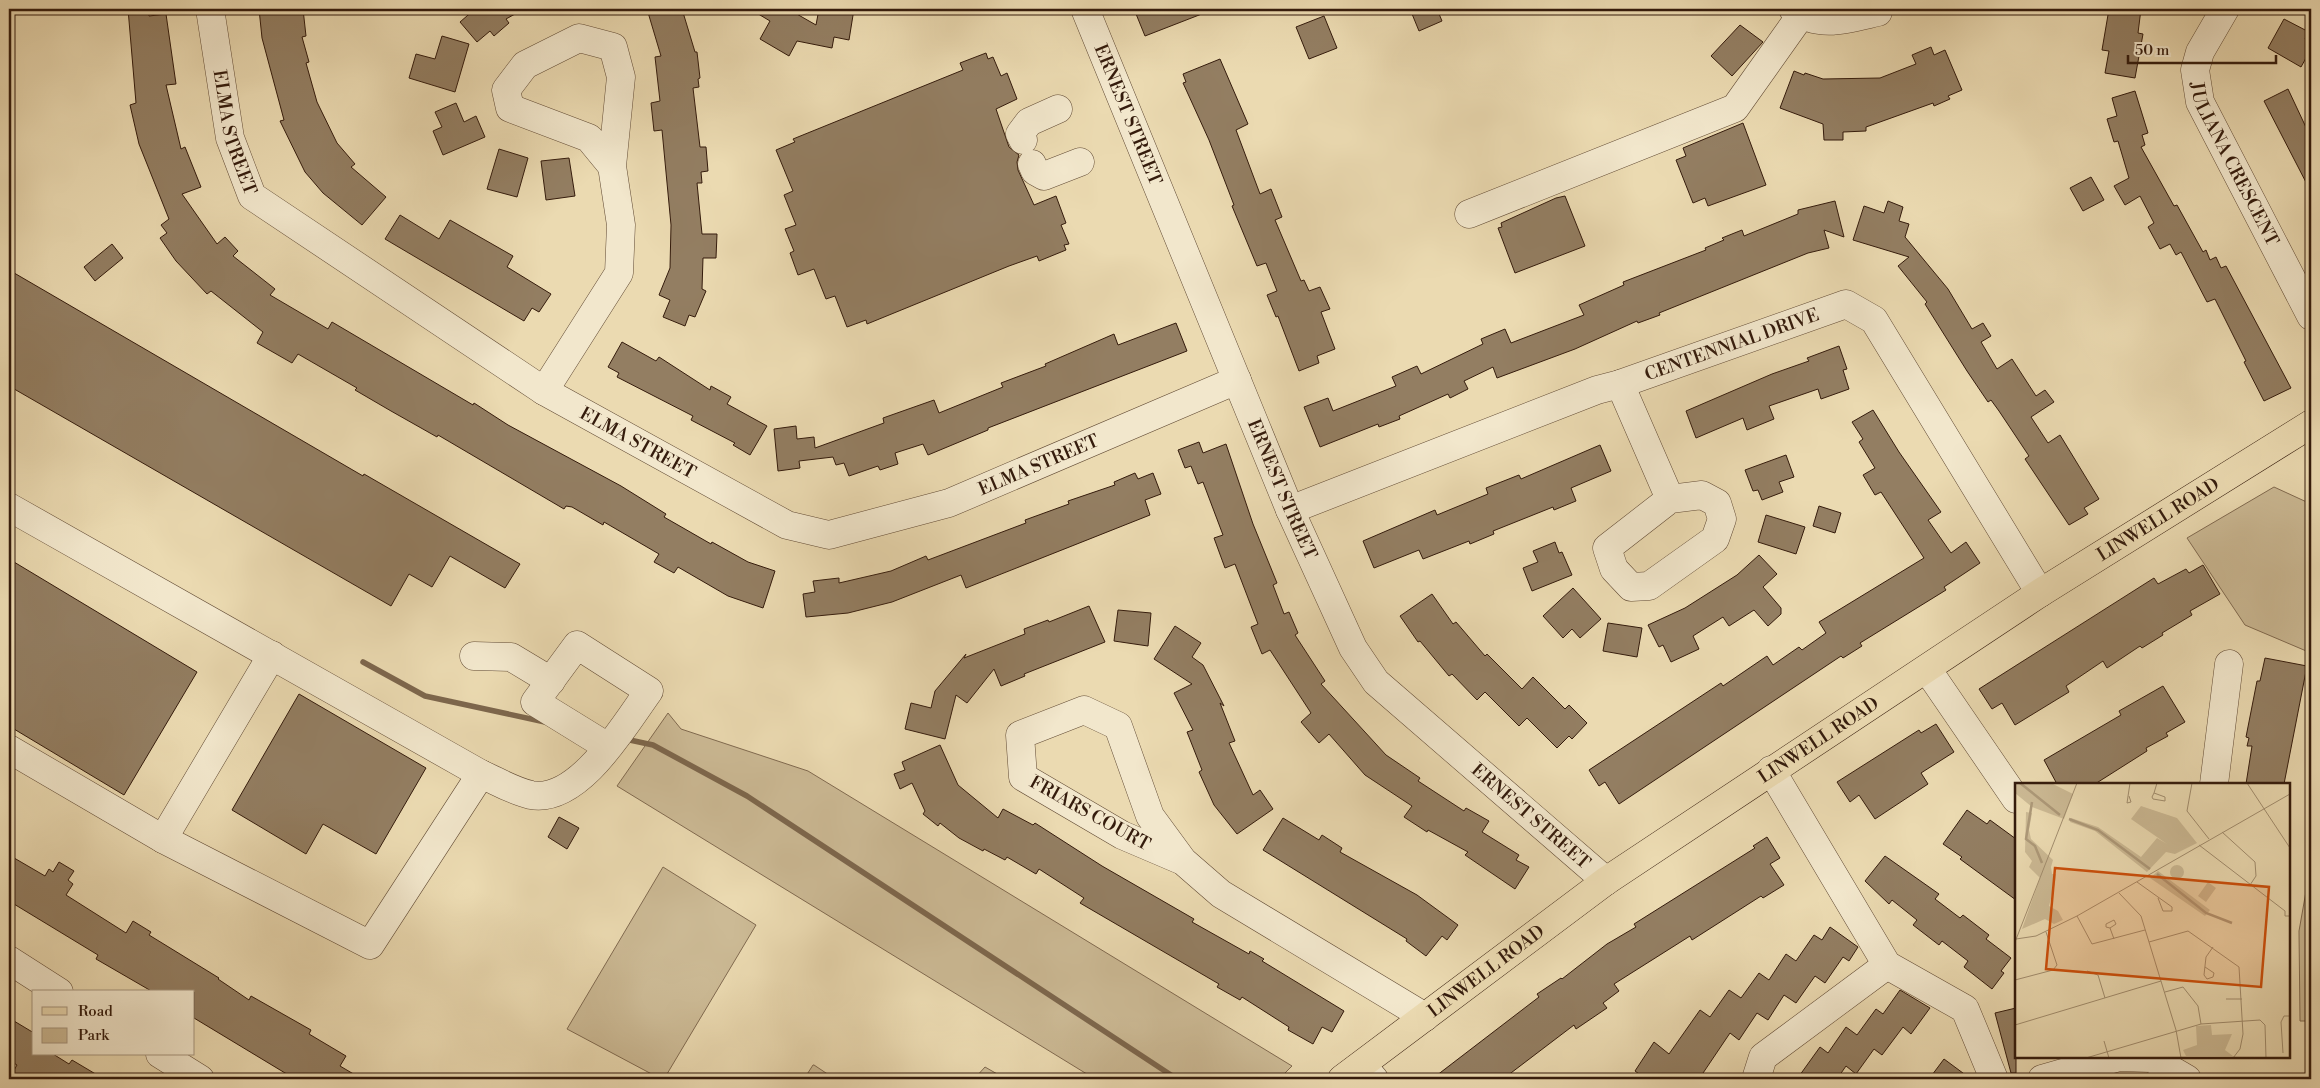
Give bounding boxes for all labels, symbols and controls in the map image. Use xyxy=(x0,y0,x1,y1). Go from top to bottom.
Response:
scale bar xyxy=(2128,32,2275,64)
street label: ERNEST STREET xyxy=(1089,41,1167,189)
text: 50 m xyxy=(2135,41,2169,60)
street label: ELMA STREET xyxy=(208,68,262,199)
street label: JULIANA CRESCENT xyxy=(2185,79,2284,250)
street label: CENTENNIAL DRIVE xyxy=(1642,303,1822,386)
street label: ELMA STREET xyxy=(576,402,700,485)
street label: ERNEST STREET xyxy=(1242,416,1322,563)
street label: ELMA STREET xyxy=(975,429,1103,501)
street label: LINWELL ROAD xyxy=(2093,473,2224,567)
street label: LINWELL ROAD xyxy=(1754,692,1884,789)
street label: ERNEST STREET xyxy=(1466,759,1595,874)
street label: FRIARS COURT xyxy=(1025,771,1155,856)
inset map xyxy=(2015,783,2290,1058)
street label: LINWELL ROAD xyxy=(1423,920,1549,1023)
legend xyxy=(32,990,195,1056)
text: Road xyxy=(78,1002,113,1021)
text: Park xyxy=(78,1026,110,1045)

